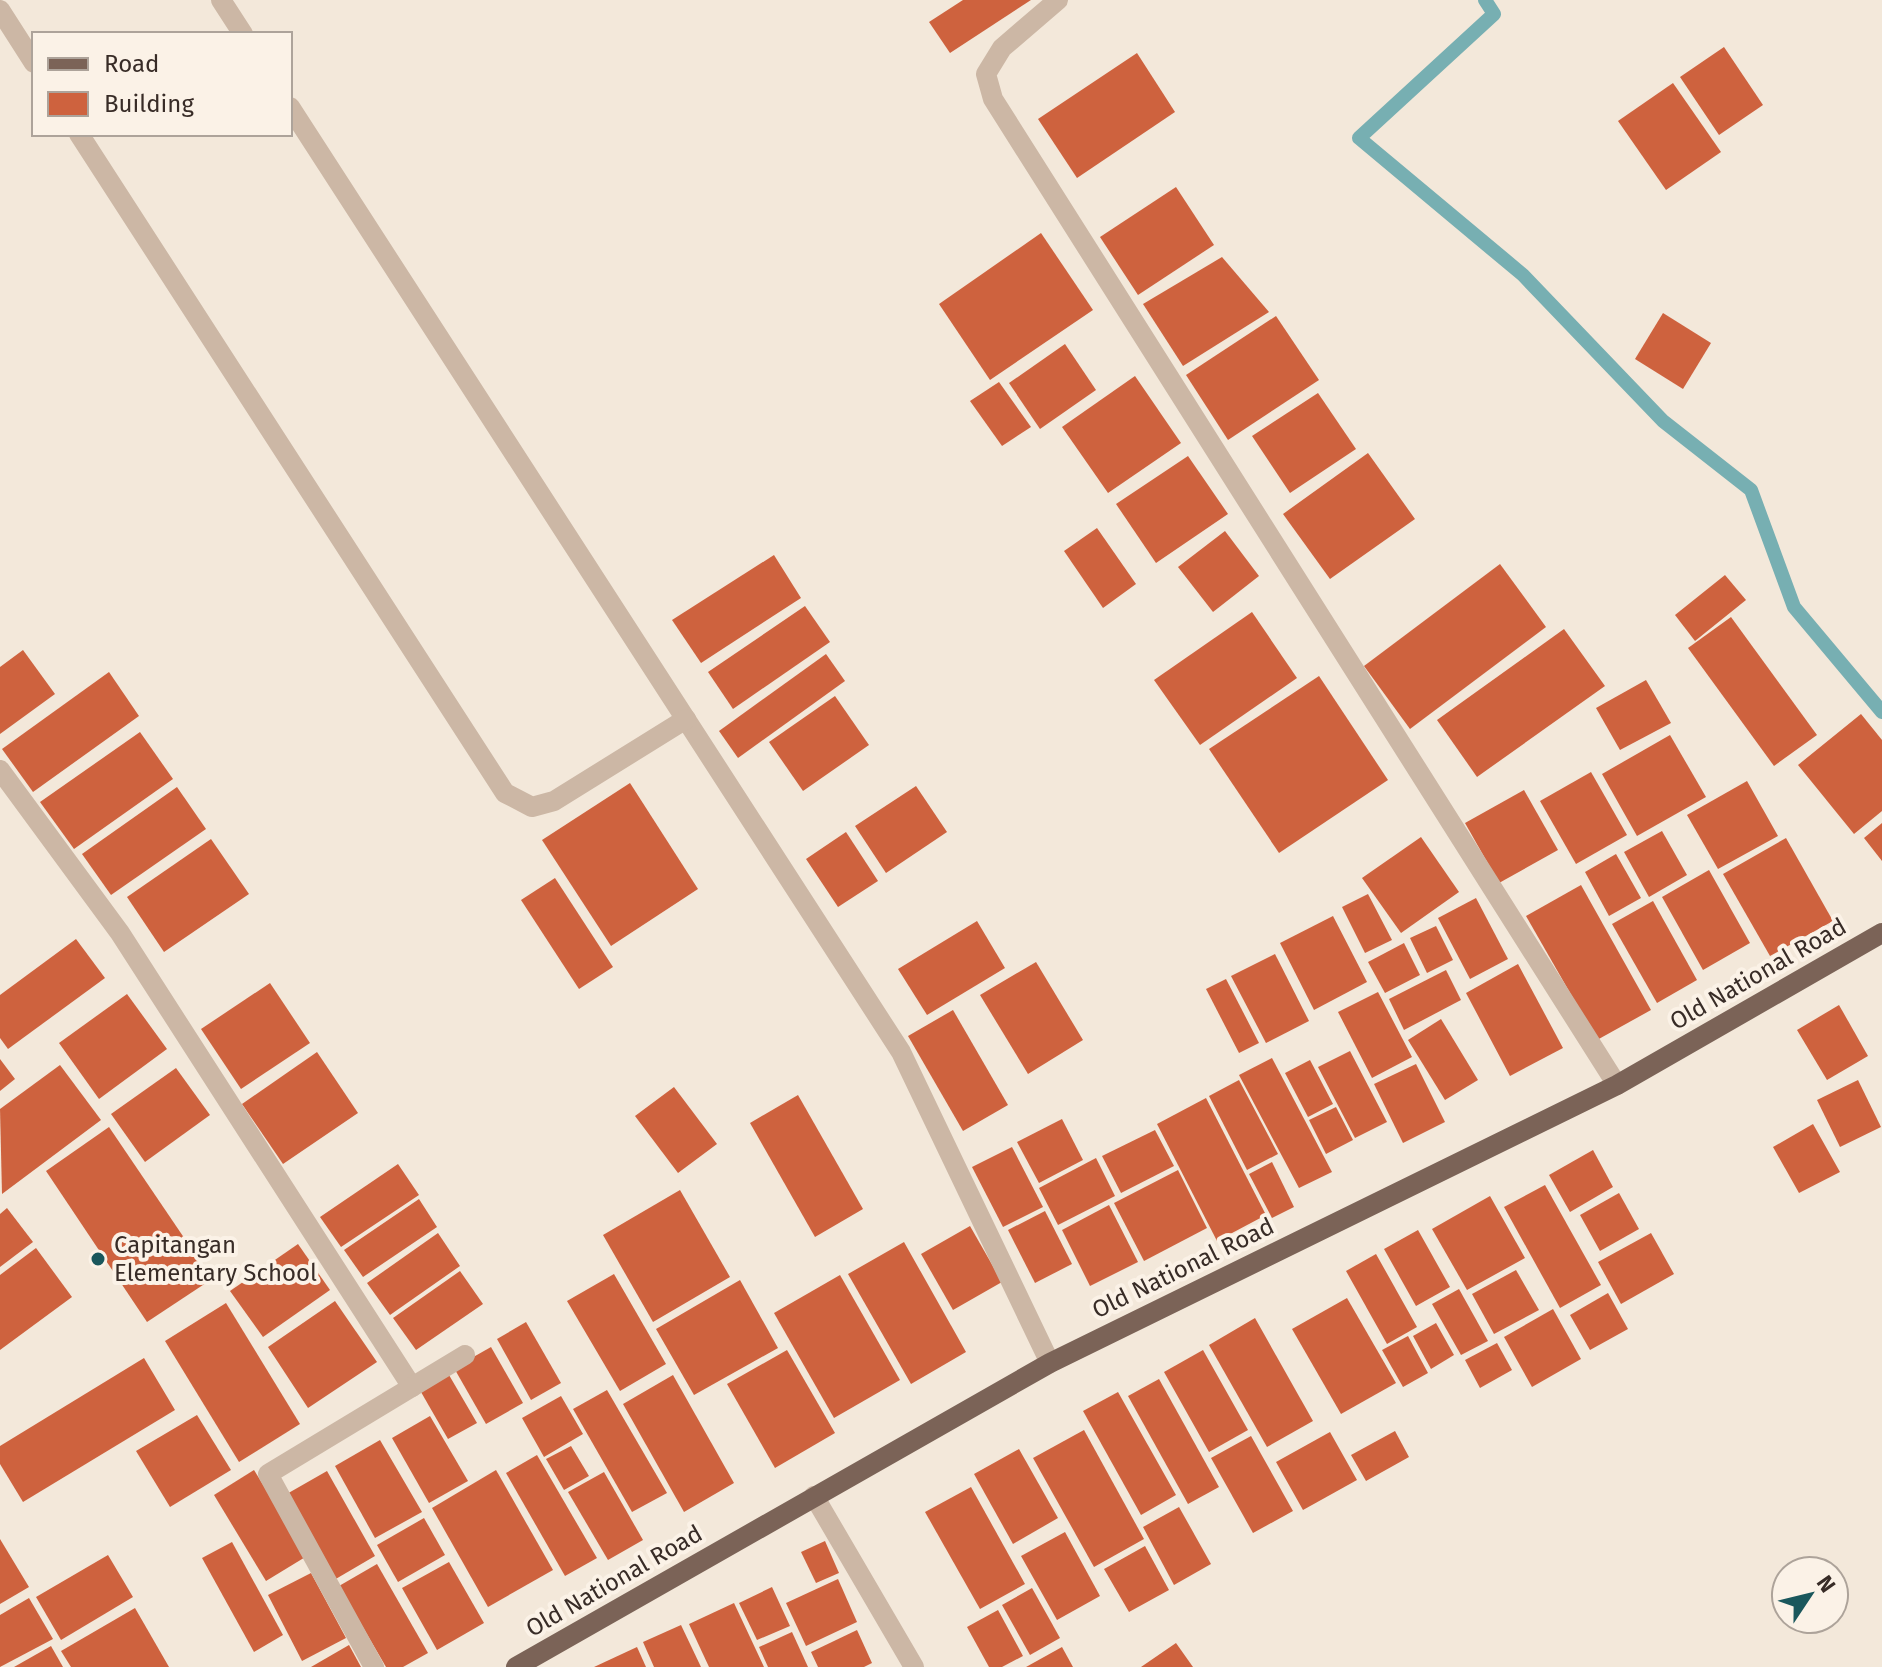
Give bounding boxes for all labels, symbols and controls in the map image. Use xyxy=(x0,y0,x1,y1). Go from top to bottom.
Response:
legend xyxy=(32,32,292,136)
text: Road xyxy=(104,50,159,78)
text: Building xyxy=(104,90,194,118)
street label: Old National Road xyxy=(1665,912,1851,1036)
street label: Old National Road xyxy=(1088,1212,1278,1324)
place label: Capitangan Elementary School xyxy=(114,1231,317,1287)
marker: Capitangan Elementary School xyxy=(89,1250,107,1268)
street label: Old National Road xyxy=(521,1519,707,1643)
north arrow xyxy=(1770,1555,1850,1635)
text: N xyxy=(1811,1570,1841,1598)

